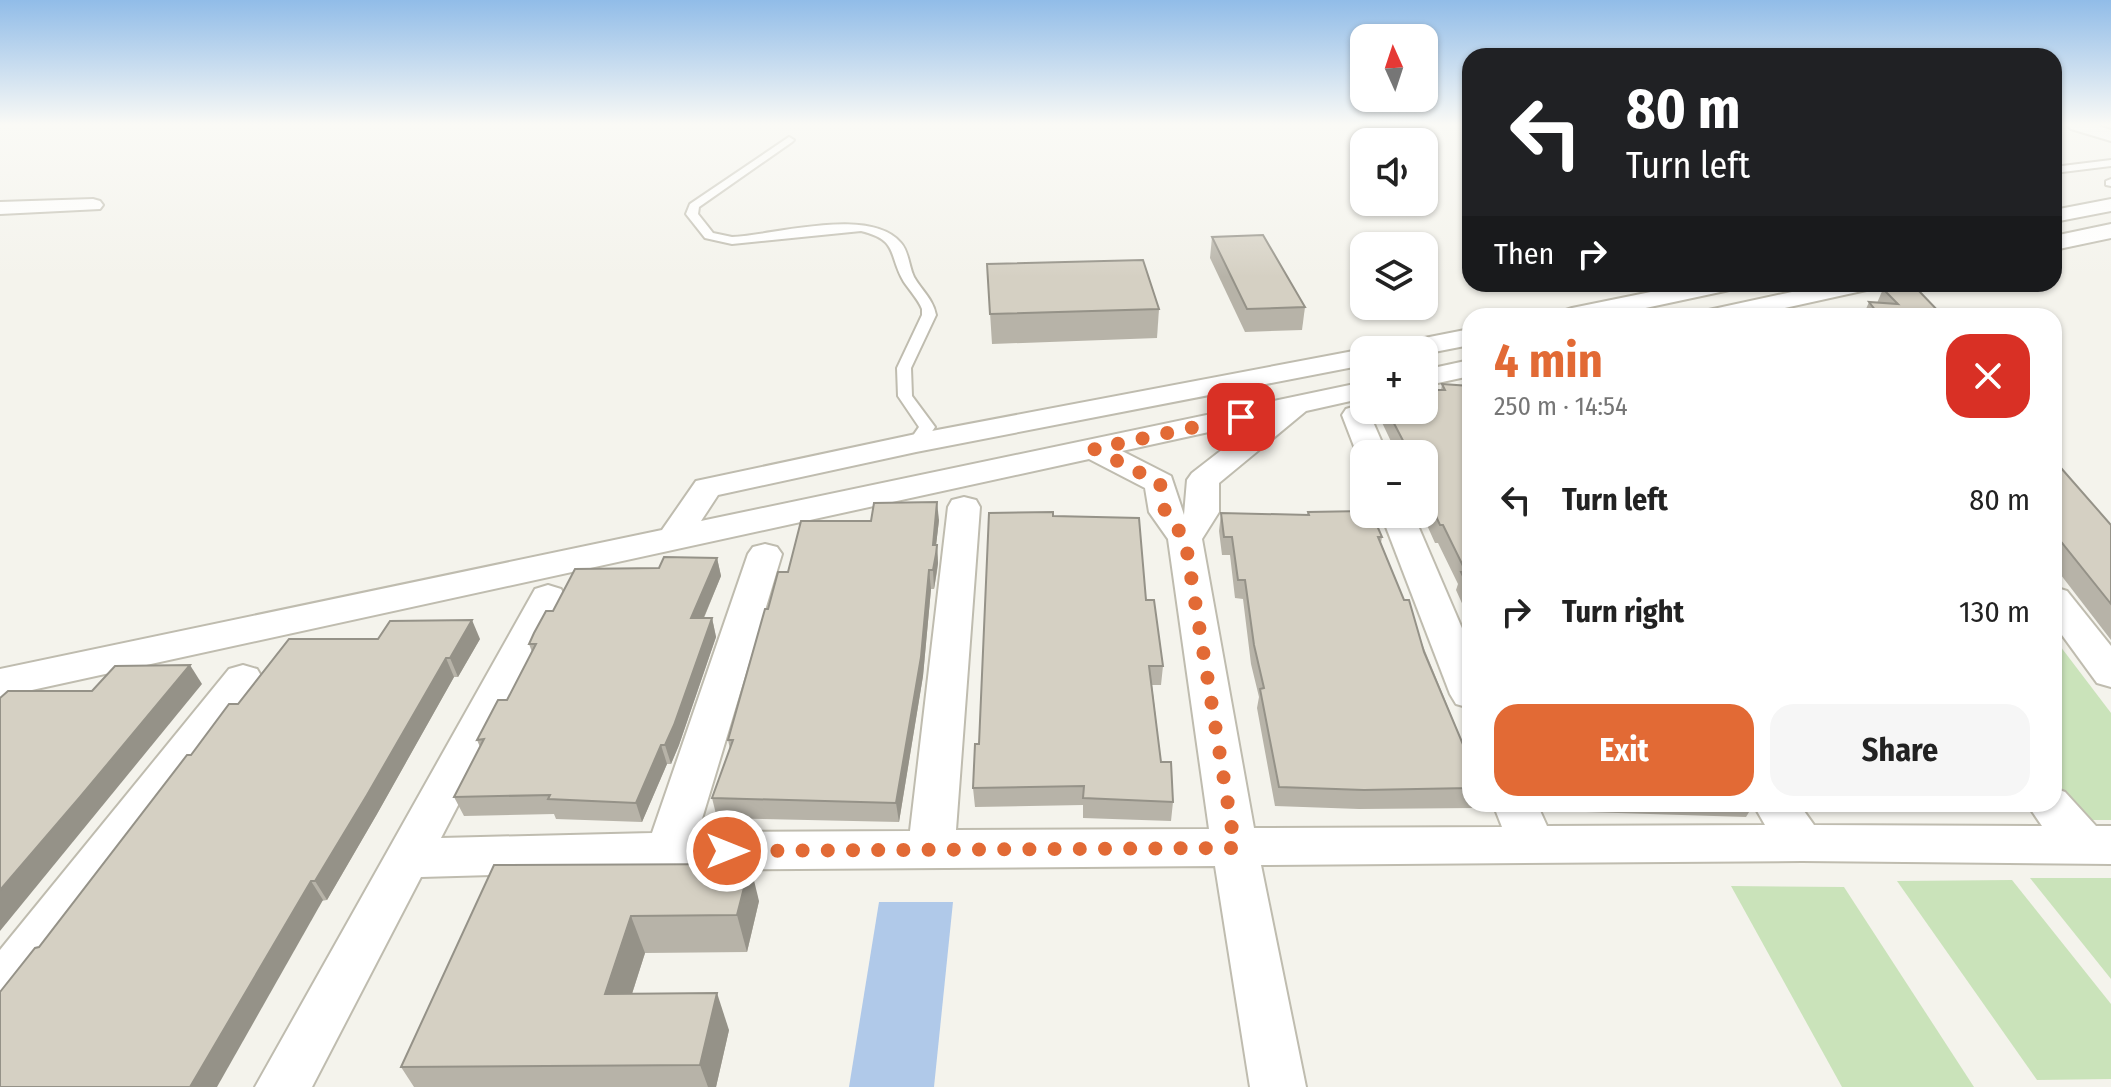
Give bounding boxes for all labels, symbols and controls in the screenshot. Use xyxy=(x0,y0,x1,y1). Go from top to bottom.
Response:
north arrow xyxy=(1350,24,1438,112)
map controls xyxy=(1350,24,1438,528)
text: 80 m xyxy=(1626,76,1741,143)
icon: left xyxy=(1494,80,1598,184)
button: sound xyxy=(1350,128,1438,216)
text: Turn left xyxy=(1626,144,1750,188)
button: layers xyxy=(1350,232,1438,320)
icon: right xyxy=(1570,232,1614,276)
text: Then xyxy=(1494,236,1554,272)
text: 4 min xyxy=(1494,332,1603,390)
button: close xyxy=(1946,334,2030,418)
button: + xyxy=(1350,336,1438,424)
pin xyxy=(1207,383,1275,451)
text: 250 m · 14:54 xyxy=(1494,391,1628,422)
icon: arrive xyxy=(1219,395,1263,439)
button: − xyxy=(1350,440,1438,528)
icon: left xyxy=(1494,478,1538,522)
text: Turn left xyxy=(1562,482,1668,518)
text: 80 m xyxy=(1969,482,2030,518)
icon: right xyxy=(1494,590,1538,634)
text: Turn right xyxy=(1562,594,1684,630)
text: 130 m xyxy=(1959,594,2030,630)
button: Exit xyxy=(1494,704,1754,796)
button: Share xyxy=(1770,704,2030,796)
position arrow xyxy=(685,809,769,893)

